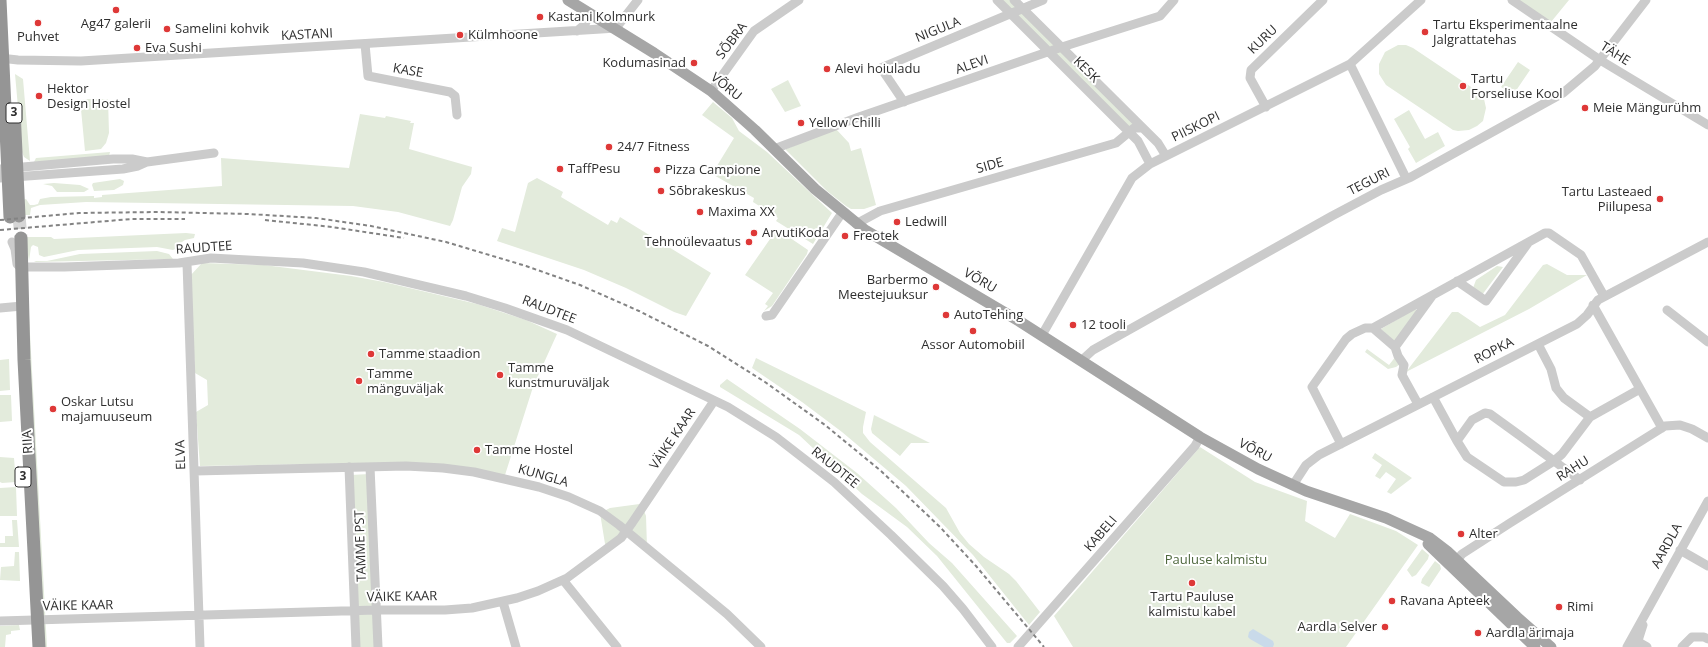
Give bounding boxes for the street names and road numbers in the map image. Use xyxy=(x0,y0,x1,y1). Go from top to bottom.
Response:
street label: NIGULA xyxy=(913,14,963,46)
street label: SÕBRA xyxy=(713,20,751,62)
street label: KURU xyxy=(1245,22,1281,58)
street label: KASTANI xyxy=(281,26,333,44)
street label: TÄHE xyxy=(1597,39,1633,69)
street label: ALEVI xyxy=(954,52,990,78)
street label: KESK xyxy=(1070,54,1102,86)
street label: KASE xyxy=(392,61,424,81)
street label: VÕRU xyxy=(707,70,745,104)
road number: 3 xyxy=(6,103,22,123)
street label: PIISKOPI xyxy=(1169,109,1223,145)
street label: SIDE xyxy=(975,155,1005,177)
street label: TEGURI xyxy=(1345,165,1393,199)
street label: RAUDTEE xyxy=(175,238,233,258)
street label: VÕRU xyxy=(961,265,999,297)
street label: RAUDTEE xyxy=(520,293,578,327)
street label: ROPKA xyxy=(1472,334,1516,368)
street label: VÄIKE KAAR xyxy=(647,405,699,473)
street label: RIIA xyxy=(19,430,37,454)
street label: VÕRU xyxy=(1236,436,1274,466)
street label: ELVA xyxy=(173,440,189,470)
street label: RAUDTEE xyxy=(808,444,862,492)
street label: RAHU xyxy=(1554,453,1592,485)
street label: KUNGLA xyxy=(516,461,570,491)
road number: 3 xyxy=(15,467,31,487)
street label: TAMME PST xyxy=(352,510,370,582)
street label: KABELI xyxy=(1081,513,1121,555)
street label: AARDLA xyxy=(1648,521,1686,571)
street label: VÄIKE KAAR xyxy=(367,589,437,605)
street label: VÄIKE KAAR xyxy=(43,598,113,614)

